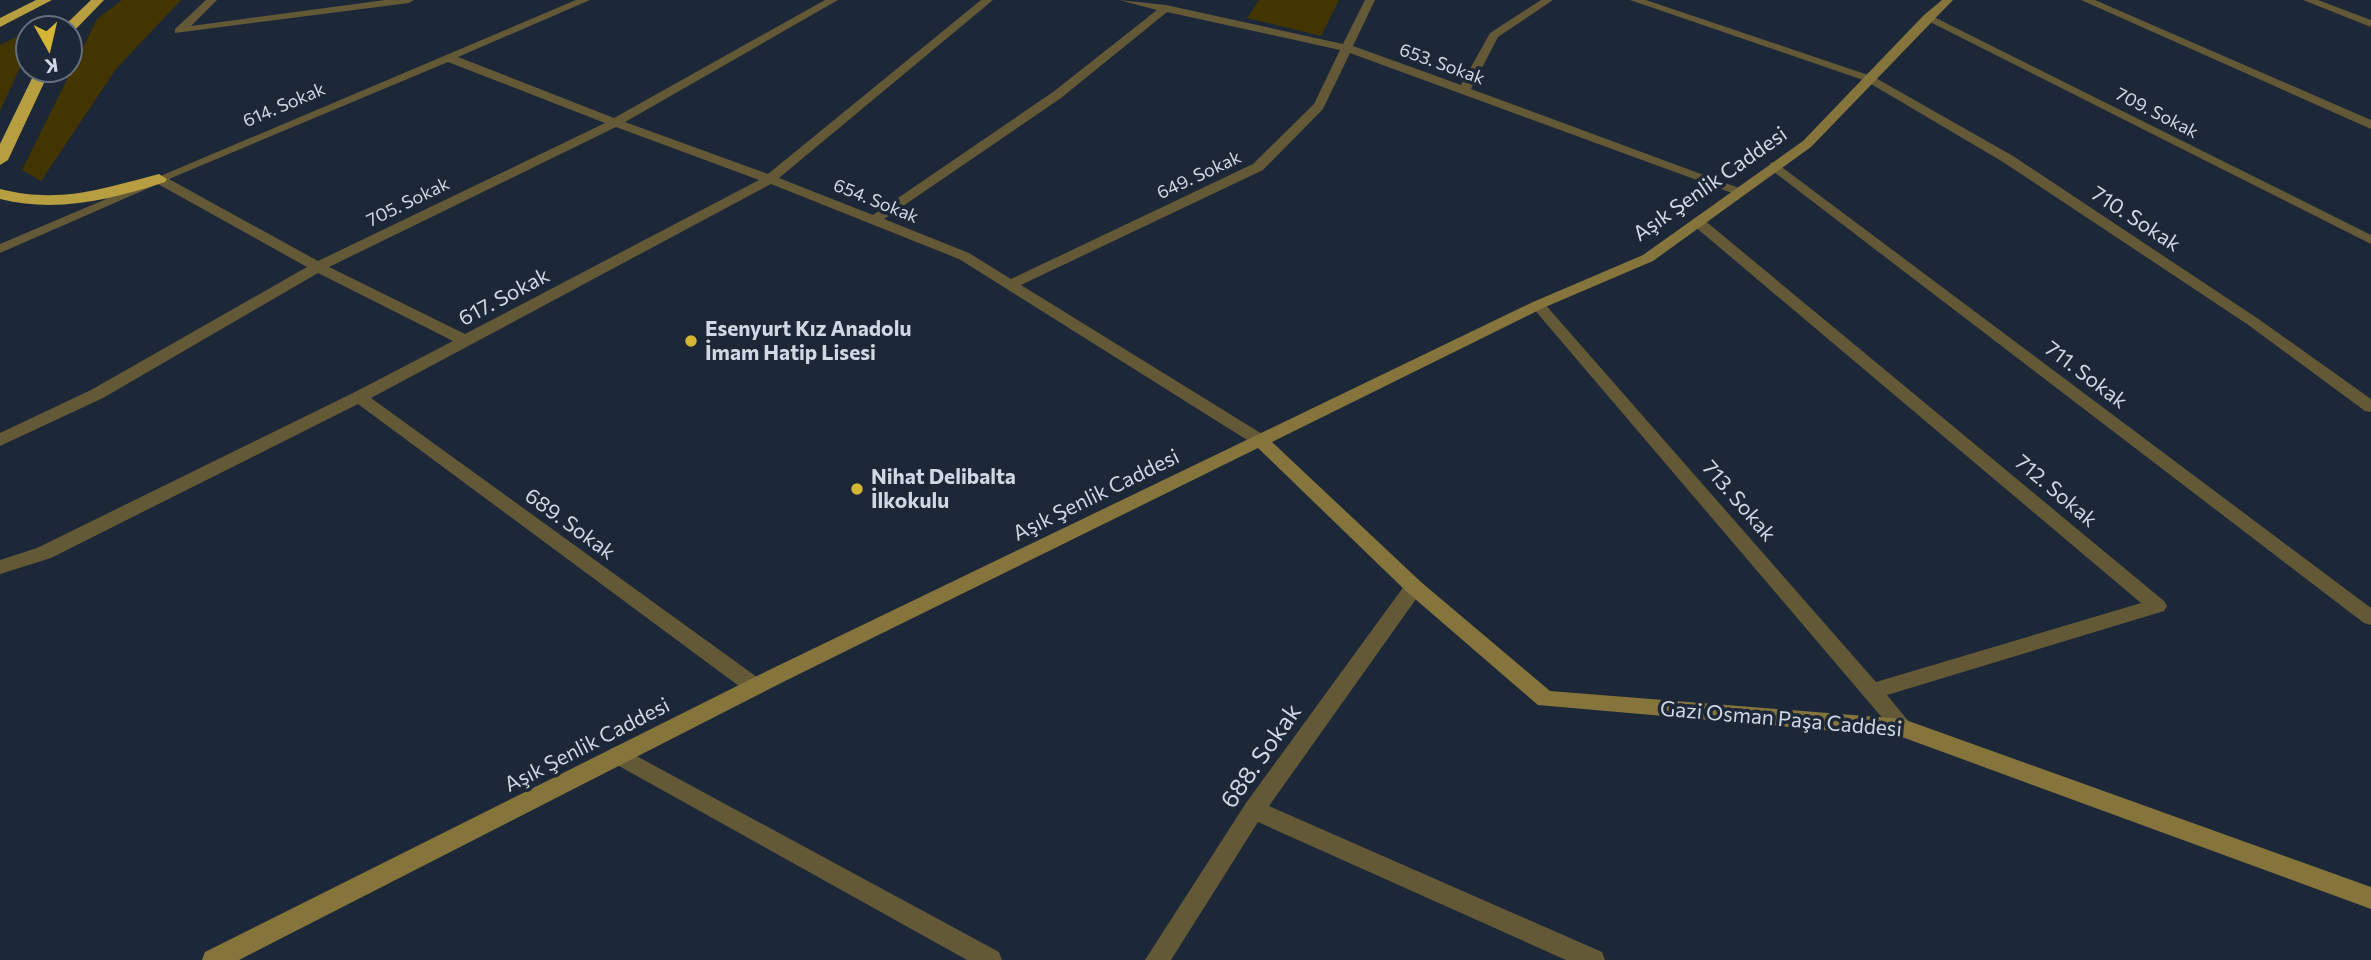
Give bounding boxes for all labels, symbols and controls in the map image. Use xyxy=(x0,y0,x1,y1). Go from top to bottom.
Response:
north arrow xyxy=(14,14,84,84)
street label: 653. Sokak xyxy=(1397,37,1488,89)
text: K xyxy=(43,54,60,79)
street label: 614. Sokak xyxy=(239,77,328,131)
street label: 709. Sokak xyxy=(2112,82,2203,142)
street label: Aşık Şenlik Caddesi xyxy=(1627,120,1791,245)
street label: 649. Sokak xyxy=(1153,145,1244,203)
street label: 705. Sokak xyxy=(363,172,453,231)
street label: 654. Sokak xyxy=(831,173,922,227)
street label: 710. Sokak xyxy=(2088,180,2186,256)
street label: 617. Sokak xyxy=(454,261,553,330)
place label: Esenyurt Kız Anadolu İmam Hatip Lisesi xyxy=(705,315,911,364)
marker: Esenyurt Kız Anadolu İmam Hatip Lisesi xyxy=(683,333,699,349)
street label: 711. Sokak xyxy=(2041,335,2133,413)
street label: Aşık Şenlik Caddesi xyxy=(1008,443,1183,545)
street label: 712. Sokak xyxy=(2011,448,2103,531)
street label: 713. Sokak xyxy=(1698,454,1782,546)
place label: Nihat Delibalta İlkokulu xyxy=(871,463,1016,512)
marker: Nihat Delibalta İlkokulu xyxy=(849,481,865,497)
street label: 689. Sokak xyxy=(521,482,621,564)
street label: Aşık Şenlik Caddesi xyxy=(500,691,673,796)
street label: Gazi Osman Paşa Caddesi xyxy=(1659,694,1903,741)
street label: 688. Sokak xyxy=(1213,697,1306,813)

